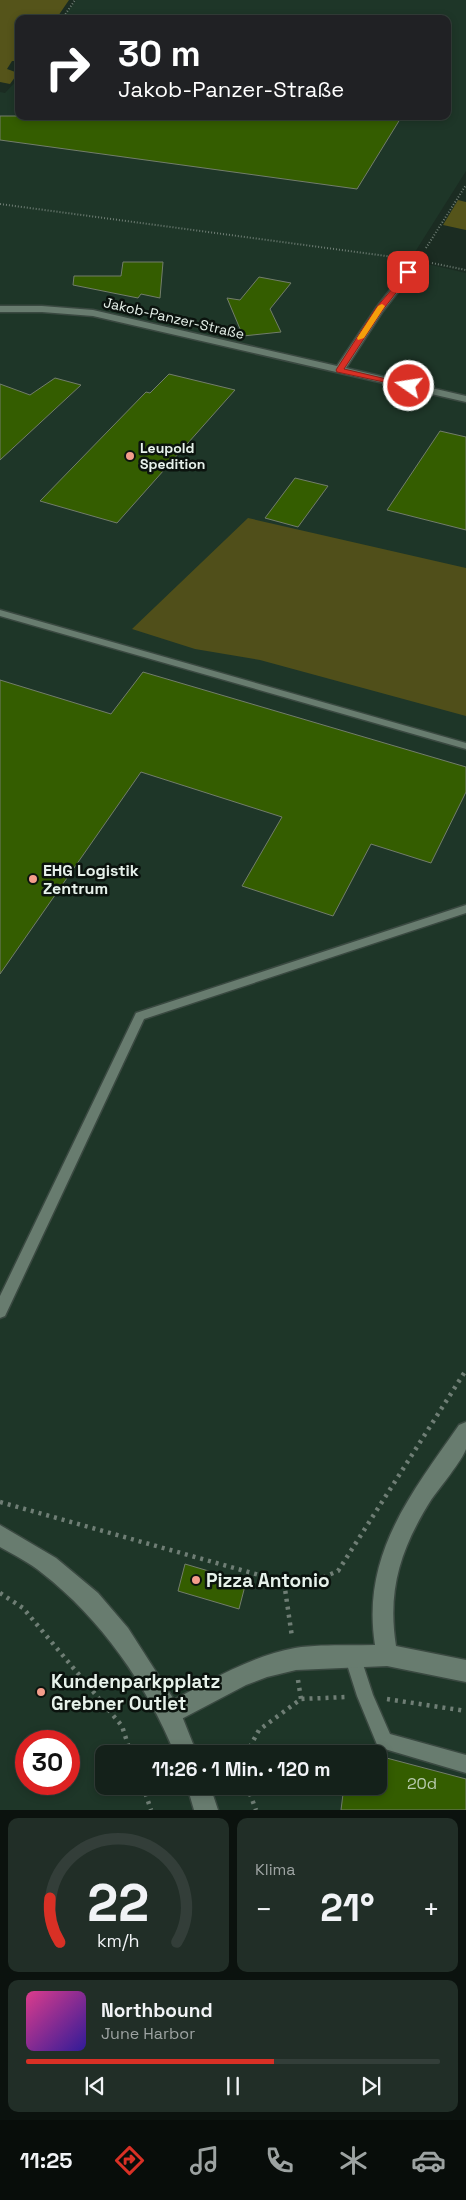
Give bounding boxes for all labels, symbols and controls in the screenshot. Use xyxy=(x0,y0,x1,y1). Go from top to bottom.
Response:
text: 30 m xyxy=(118,32,201,76)
icon: right xyxy=(35,35,100,100)
text: Jakob-Panzer-Straße xyxy=(118,75,344,103)
pin xyxy=(387,251,429,293)
icon: arrive xyxy=(394,258,422,286)
street label: Jakob-Panzer-Straße xyxy=(102,293,246,343)
position arrow xyxy=(382,359,434,411)
place label: Leupold Spedition xyxy=(140,439,205,473)
marker: Leupold Spedition xyxy=(124,450,136,462)
place label: EHG Logistik Zentrum xyxy=(43,860,139,899)
marker: EHG Logistik Zentrum xyxy=(27,873,39,885)
place label: Pizza Antonio xyxy=(206,1568,330,1593)
marker: Pizza Antonio xyxy=(190,1574,202,1586)
place label: Kundenparkpplatz Grebner Outlet xyxy=(51,1669,220,1716)
marker: Kundenparkpplatz Grebner Outlet xyxy=(35,1686,47,1698)
speed limit sign: 30 xyxy=(15,1730,80,1795)
text: 11:26 · 1 Min. · 120 m xyxy=(152,1757,330,1782)
house number: 20d xyxy=(407,1773,437,1794)
text: Klima xyxy=(255,1859,296,1880)
text: 22 xyxy=(88,1870,149,1936)
text: 21° xyxy=(320,1884,375,1932)
text: − xyxy=(255,1891,272,1927)
text: + xyxy=(423,1891,440,1927)
text: km/h xyxy=(97,1929,140,1952)
text: Northbound xyxy=(101,1998,213,2023)
text: June Harbor xyxy=(101,2023,195,2044)
icon: previous xyxy=(81,2072,109,2100)
icon: pause xyxy=(219,2072,247,2100)
icon: next xyxy=(357,2072,385,2100)
icon: directions xyxy=(112,2143,147,2178)
icon: music xyxy=(187,2143,222,2178)
icon: phone xyxy=(262,2143,297,2178)
icon: climate xyxy=(336,2143,371,2178)
icon: car xyxy=(411,2143,446,2178)
text: 11:25 xyxy=(20,2146,73,2174)

